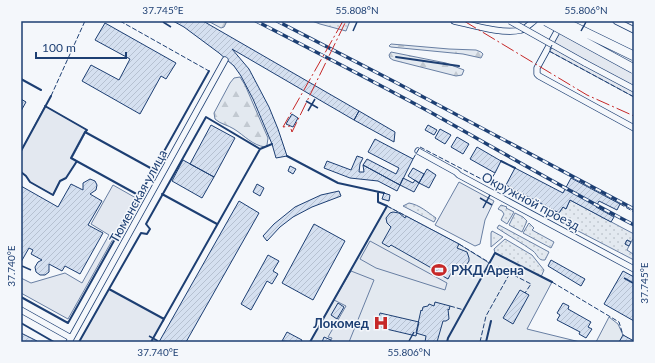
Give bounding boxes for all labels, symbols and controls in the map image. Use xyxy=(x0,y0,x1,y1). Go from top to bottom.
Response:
text: 37.745°E xyxy=(142,4,184,16)
text: 55.808°N xyxy=(335,4,379,16)
text: 55.806°N xyxy=(564,4,608,16)
scale bar xyxy=(36,34,126,60)
text: 100 m xyxy=(42,40,76,55)
street label: Тюменская улица xyxy=(106,146,170,246)
street label: Окружной проезд xyxy=(479,168,583,234)
text: 37.740°E xyxy=(5,245,17,287)
sports icon: РЖД Арена xyxy=(430,261,448,279)
place label: РЖД Арена xyxy=(451,262,524,278)
text: 37.745°E xyxy=(638,262,650,304)
hospital icon: Локомед xyxy=(372,314,390,332)
place label: Локомед xyxy=(312,315,370,331)
text: 37.740°E xyxy=(137,346,179,358)
text: 55.806°N xyxy=(387,346,431,358)

